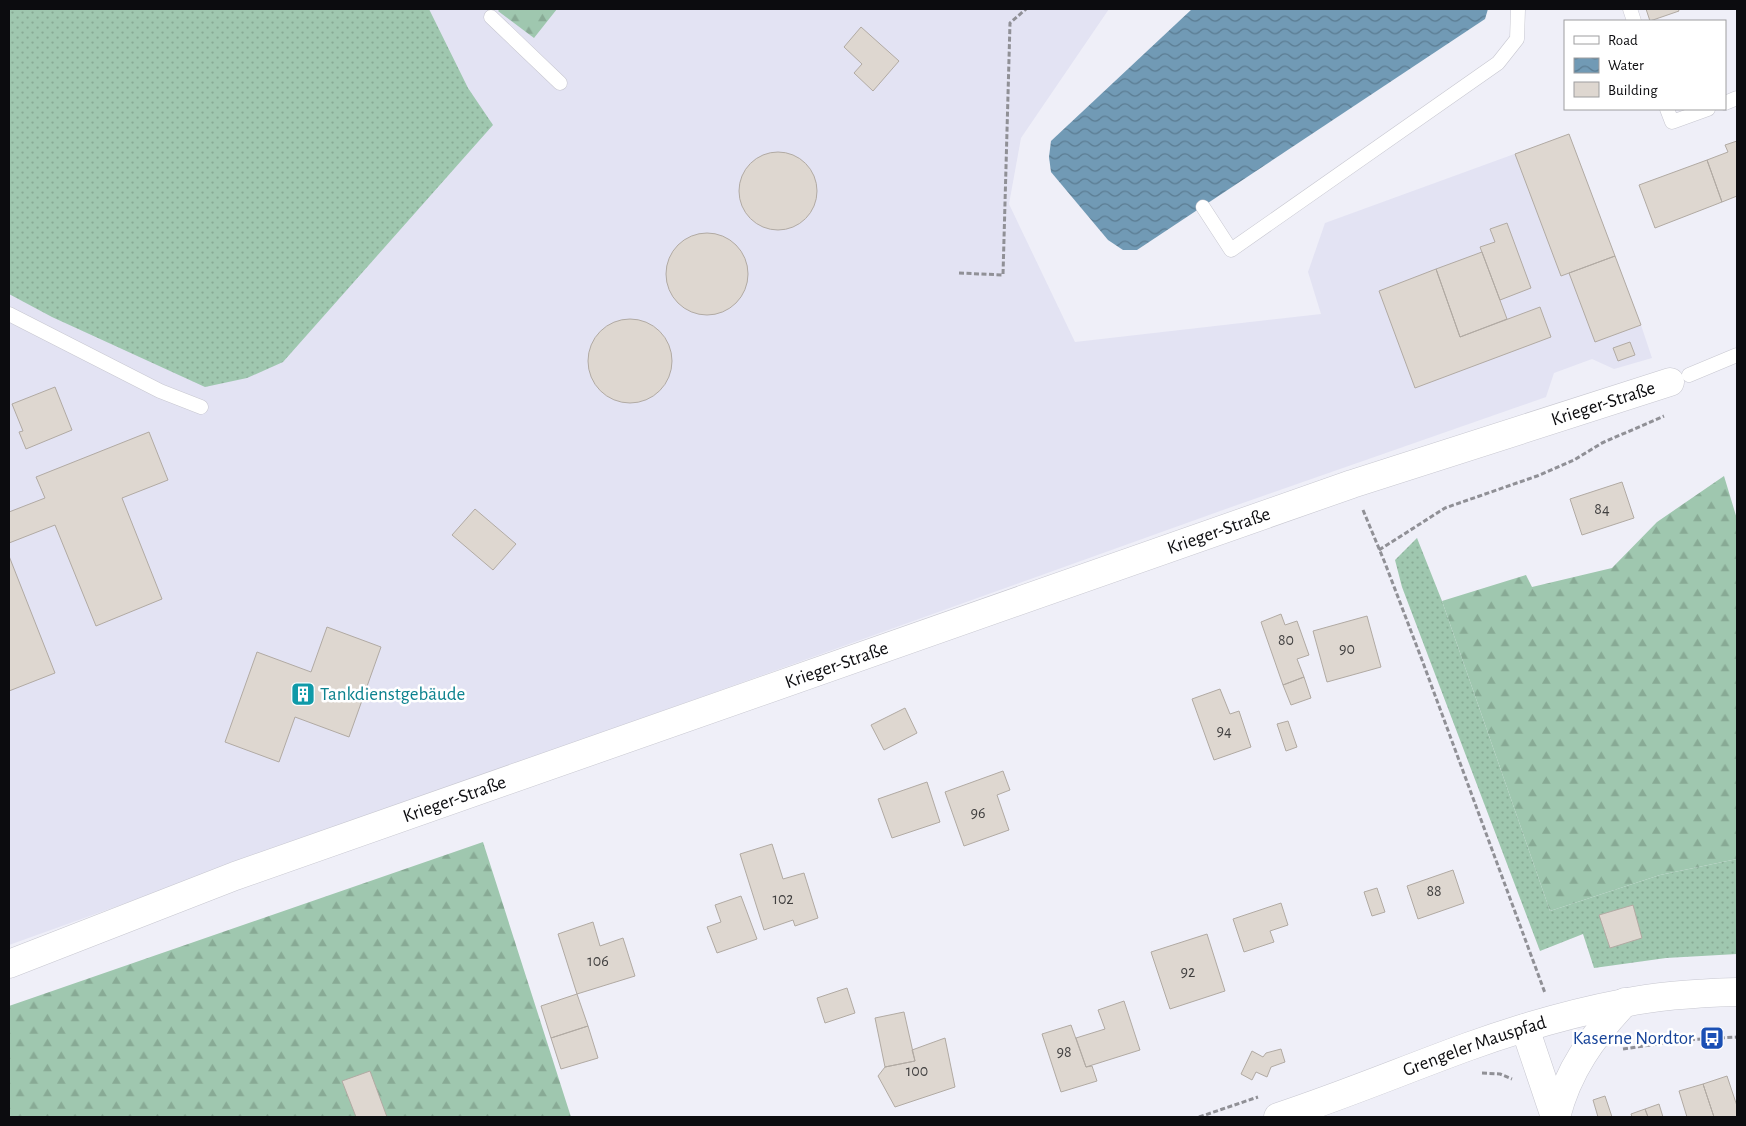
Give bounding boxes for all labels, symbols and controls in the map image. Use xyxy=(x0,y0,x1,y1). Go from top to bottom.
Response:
legend xyxy=(1564,20,1726,110)
text: Road xyxy=(1608,33,1638,48)
text: Water xyxy=(1608,58,1644,73)
text: Building xyxy=(1608,83,1658,98)
street label: Krieger-Straße xyxy=(1549,378,1657,429)
house number: 84 xyxy=(1594,501,1610,517)
street label: Krieger-Straße xyxy=(1165,504,1273,558)
house number: 80 xyxy=(1278,632,1294,648)
street label: Krieger-Straße xyxy=(782,638,891,692)
house number: 90 xyxy=(1339,641,1355,657)
building icon: Tankdienstgebäude xyxy=(290,681,316,707)
place label: Tankdienstgebäude xyxy=(320,685,465,704)
house number: 94 xyxy=(1216,723,1232,739)
street label: Krieger-Straße xyxy=(400,772,508,826)
house number: 96 xyxy=(970,805,986,821)
house number: 88 xyxy=(1426,883,1442,899)
house number: 102 xyxy=(772,891,794,907)
house number: 106 xyxy=(587,953,609,969)
house number: 92 xyxy=(1181,964,1195,980)
street label: Grengeler Mauspfad xyxy=(1400,1012,1548,1080)
bus stop icon: Kaserne Nordtor xyxy=(1699,1025,1725,1051)
place label: Kaserne Nordtor xyxy=(1573,1029,1694,1048)
house number: 98 xyxy=(1056,1044,1072,1060)
house number: 100 xyxy=(906,1063,928,1079)

